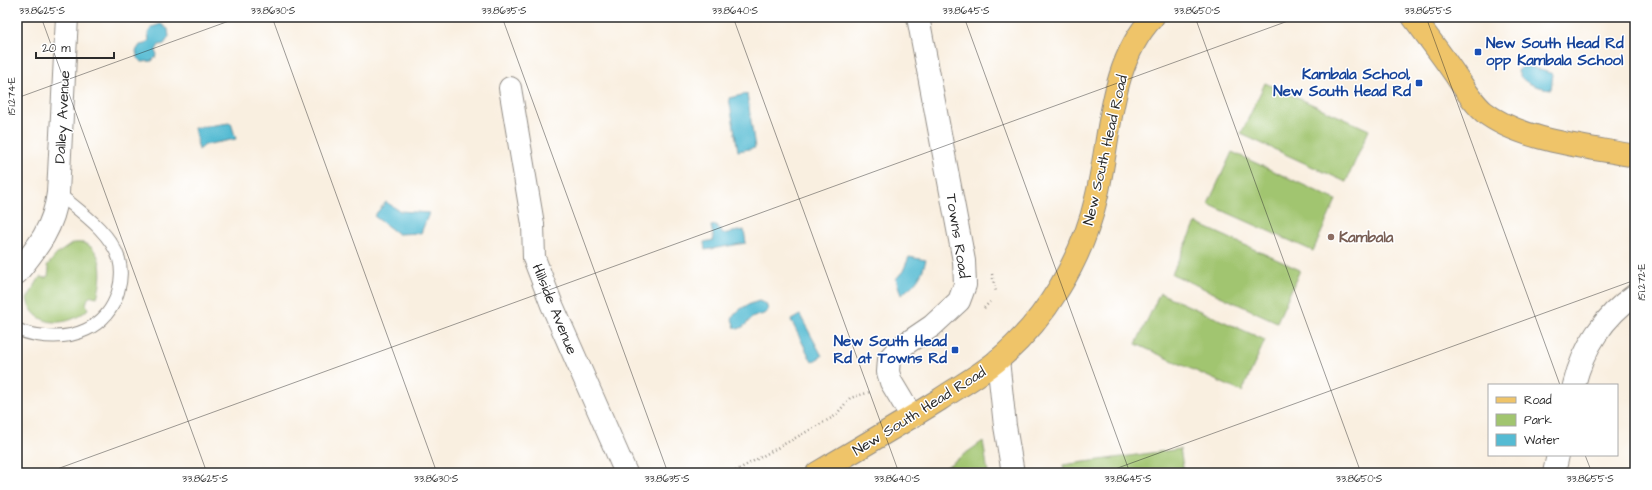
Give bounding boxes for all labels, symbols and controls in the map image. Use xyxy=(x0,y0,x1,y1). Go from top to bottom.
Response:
text: 33.8625°S xyxy=(19,4,65,18)
text: 33.8630°S xyxy=(251,4,296,18)
text: 33.8635°S xyxy=(481,4,527,18)
text: 33.8640°S xyxy=(712,4,759,18)
text: 33.8645°S xyxy=(943,4,990,18)
text: 33.8650°S xyxy=(1174,4,1221,18)
text: 33.8655°S xyxy=(1404,4,1452,18)
place label: New South Head Rd opp Kambala School xyxy=(1486,33,1624,71)
scale bar xyxy=(36,34,114,60)
text: 20 m xyxy=(42,40,71,57)
marker: New South Head Rd opp Kambala School xyxy=(1473,47,1483,57)
place label: Kambala School, New South Head Rd xyxy=(1273,64,1411,102)
street label: Dalley Avenue xyxy=(50,70,76,164)
street label: New South Head Road xyxy=(1078,73,1133,227)
text: 151.274°E xyxy=(5,77,19,115)
marker: Kambala School, New South Head Rd xyxy=(1414,78,1424,88)
street label: Towns Road xyxy=(940,192,975,280)
place label: Kambala xyxy=(1339,227,1394,248)
marker: Kambala xyxy=(1326,232,1336,242)
street label: Hillside Avenue xyxy=(527,261,582,358)
text: 151.272°E xyxy=(1635,264,1649,300)
place label: New South Head Rd at Towns Rd xyxy=(834,331,947,369)
marker: New South Head Rd at Towns Rd xyxy=(950,345,960,355)
street label: New South Head Road xyxy=(848,362,990,461)
legend xyxy=(1488,384,1618,456)
text: Road xyxy=(1524,392,1552,409)
text: Park xyxy=(1524,412,1552,429)
text: Water xyxy=(1524,432,1560,449)
text: 33.8625°S xyxy=(182,472,228,486)
text: 33.8630°S xyxy=(414,472,459,486)
text: 33.8635°S xyxy=(644,472,690,486)
text: 33.8640°S xyxy=(874,472,921,486)
text: 33.8645°S xyxy=(1105,472,1152,486)
text: 33.8650°S xyxy=(1336,472,1383,486)
text: 33.8655°S xyxy=(1566,472,1614,486)

